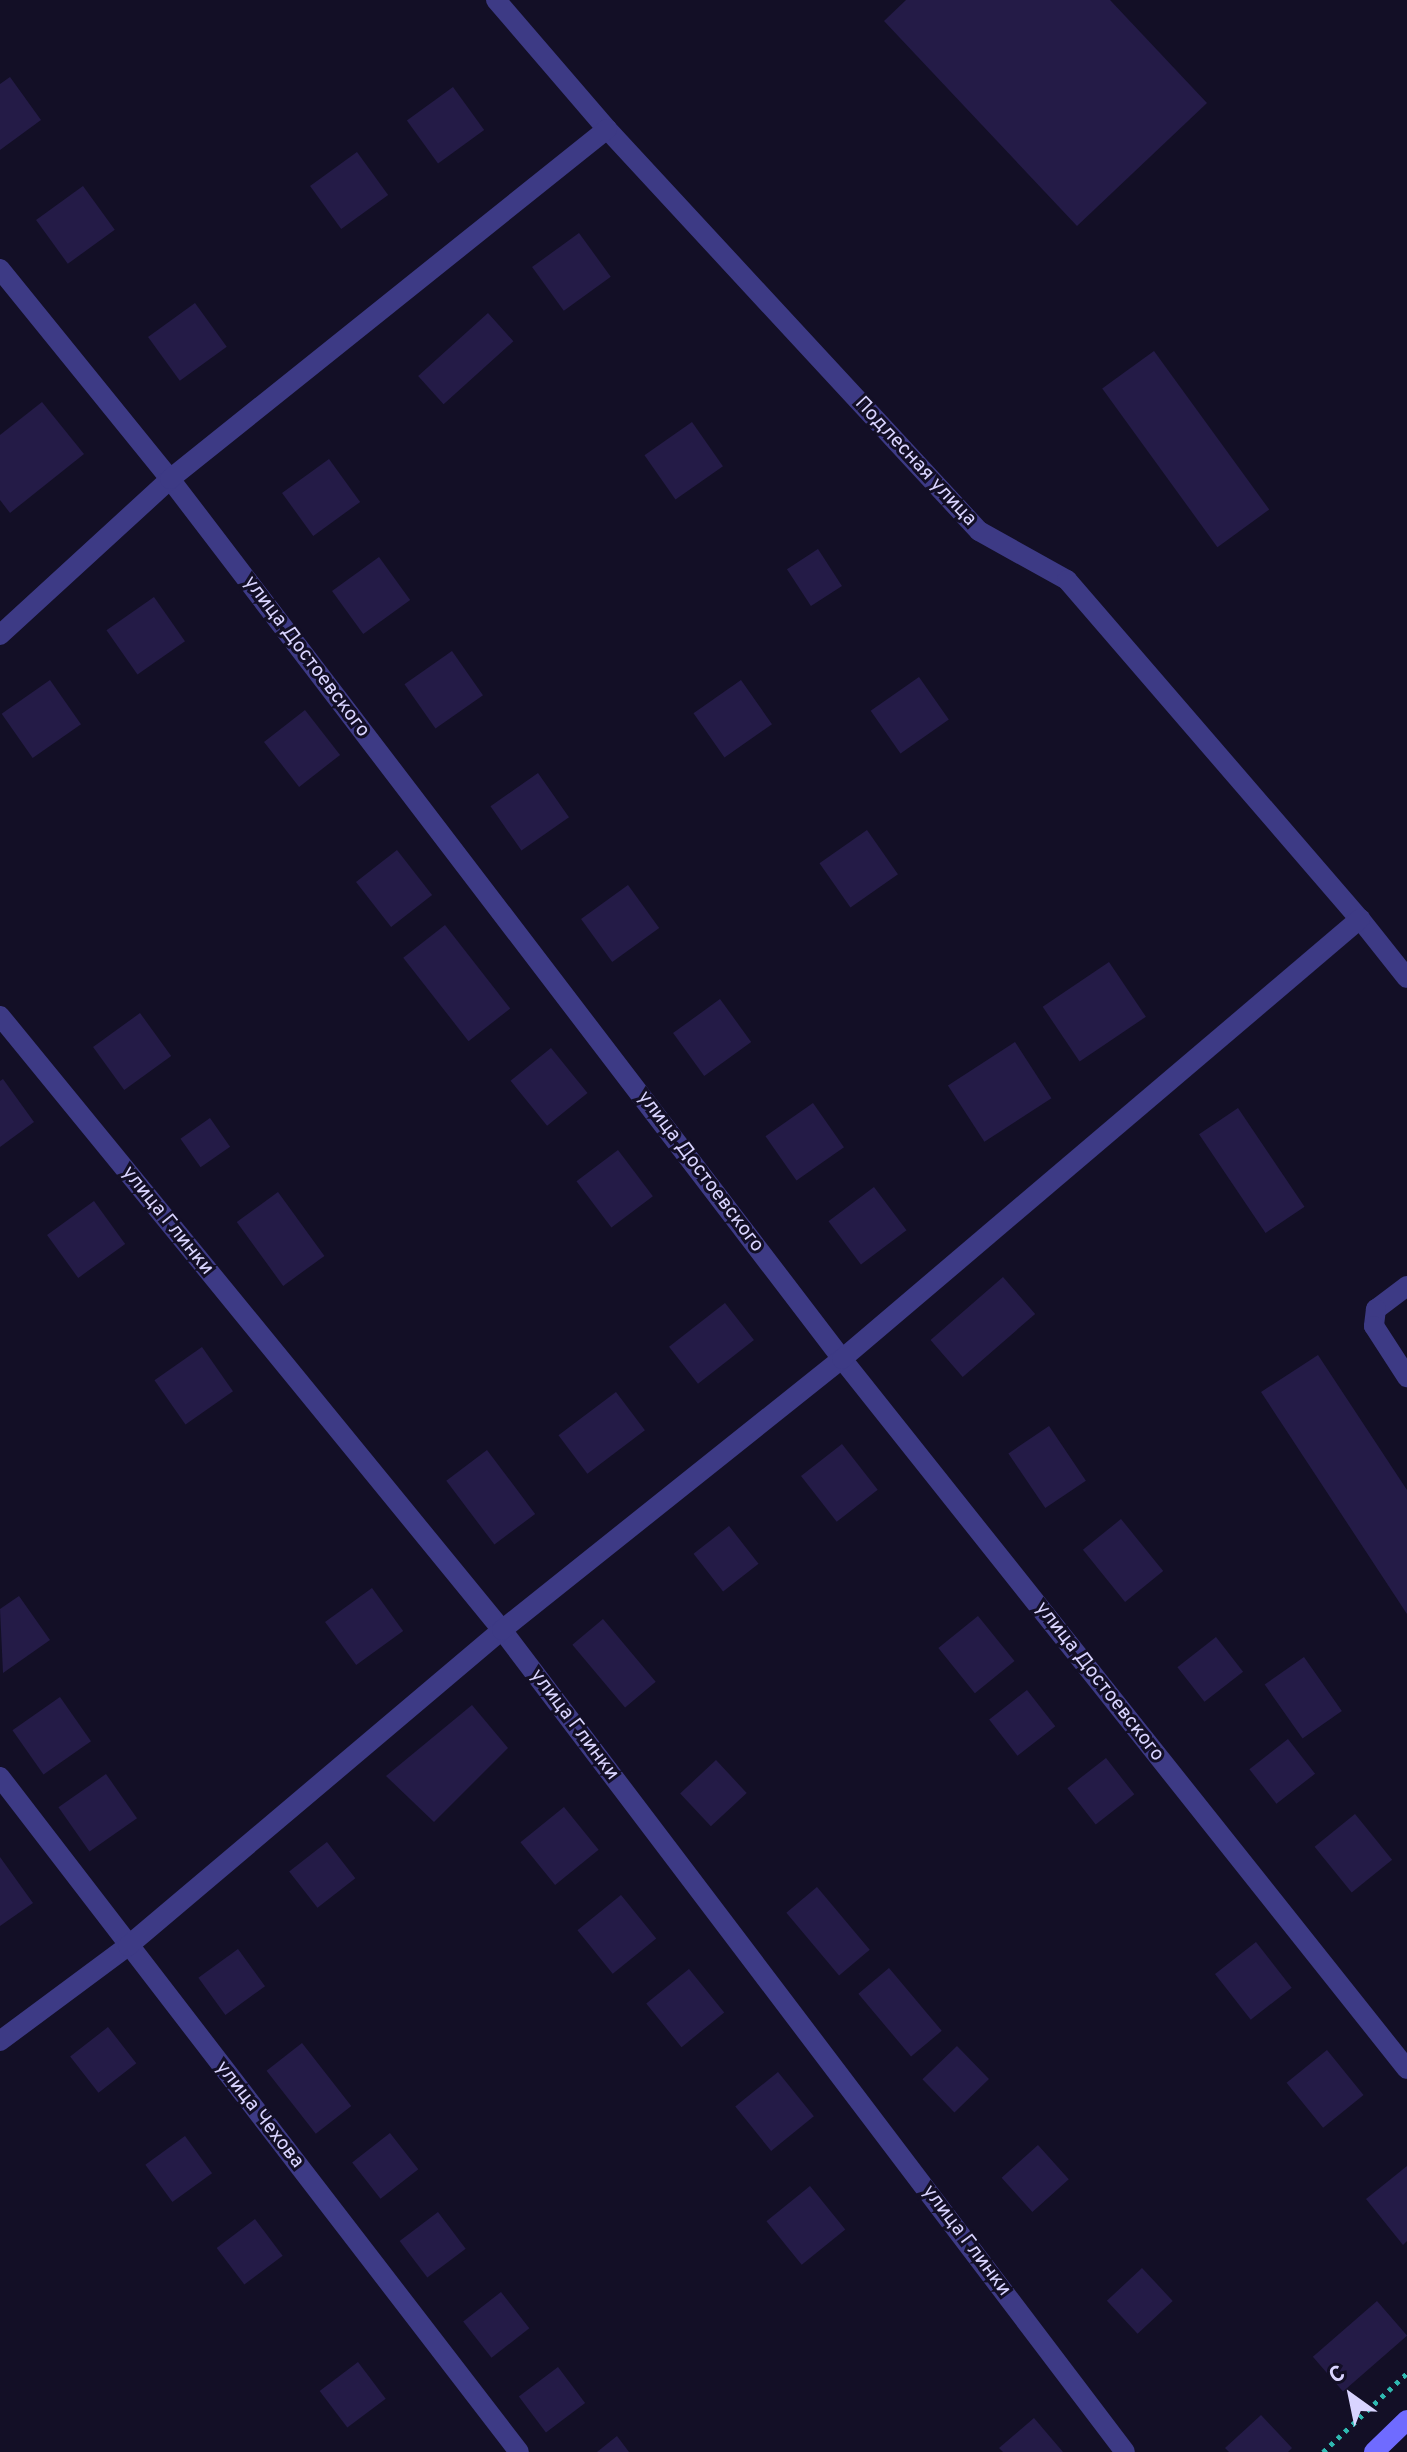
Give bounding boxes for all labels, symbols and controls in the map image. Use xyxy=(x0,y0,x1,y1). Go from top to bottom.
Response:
street label: Подлесная улица xyxy=(849,392,981,532)
street label: улица Достоевского xyxy=(237,572,375,742)
street label: улица Достоевского xyxy=(631,1087,769,1257)
street label: улица Глинки xyxy=(116,1162,218,1280)
street label: улица Достоевского xyxy=(1029,1597,1169,1767)
street label: улица Глинки xyxy=(524,1665,624,1785)
street label: улица Чехова xyxy=(210,2056,308,2174)
street label: улица Глинки xyxy=(916,2181,1016,2301)
north arrow xyxy=(1311,2356,1391,2436)
text: С xyxy=(1324,2360,1351,2391)

